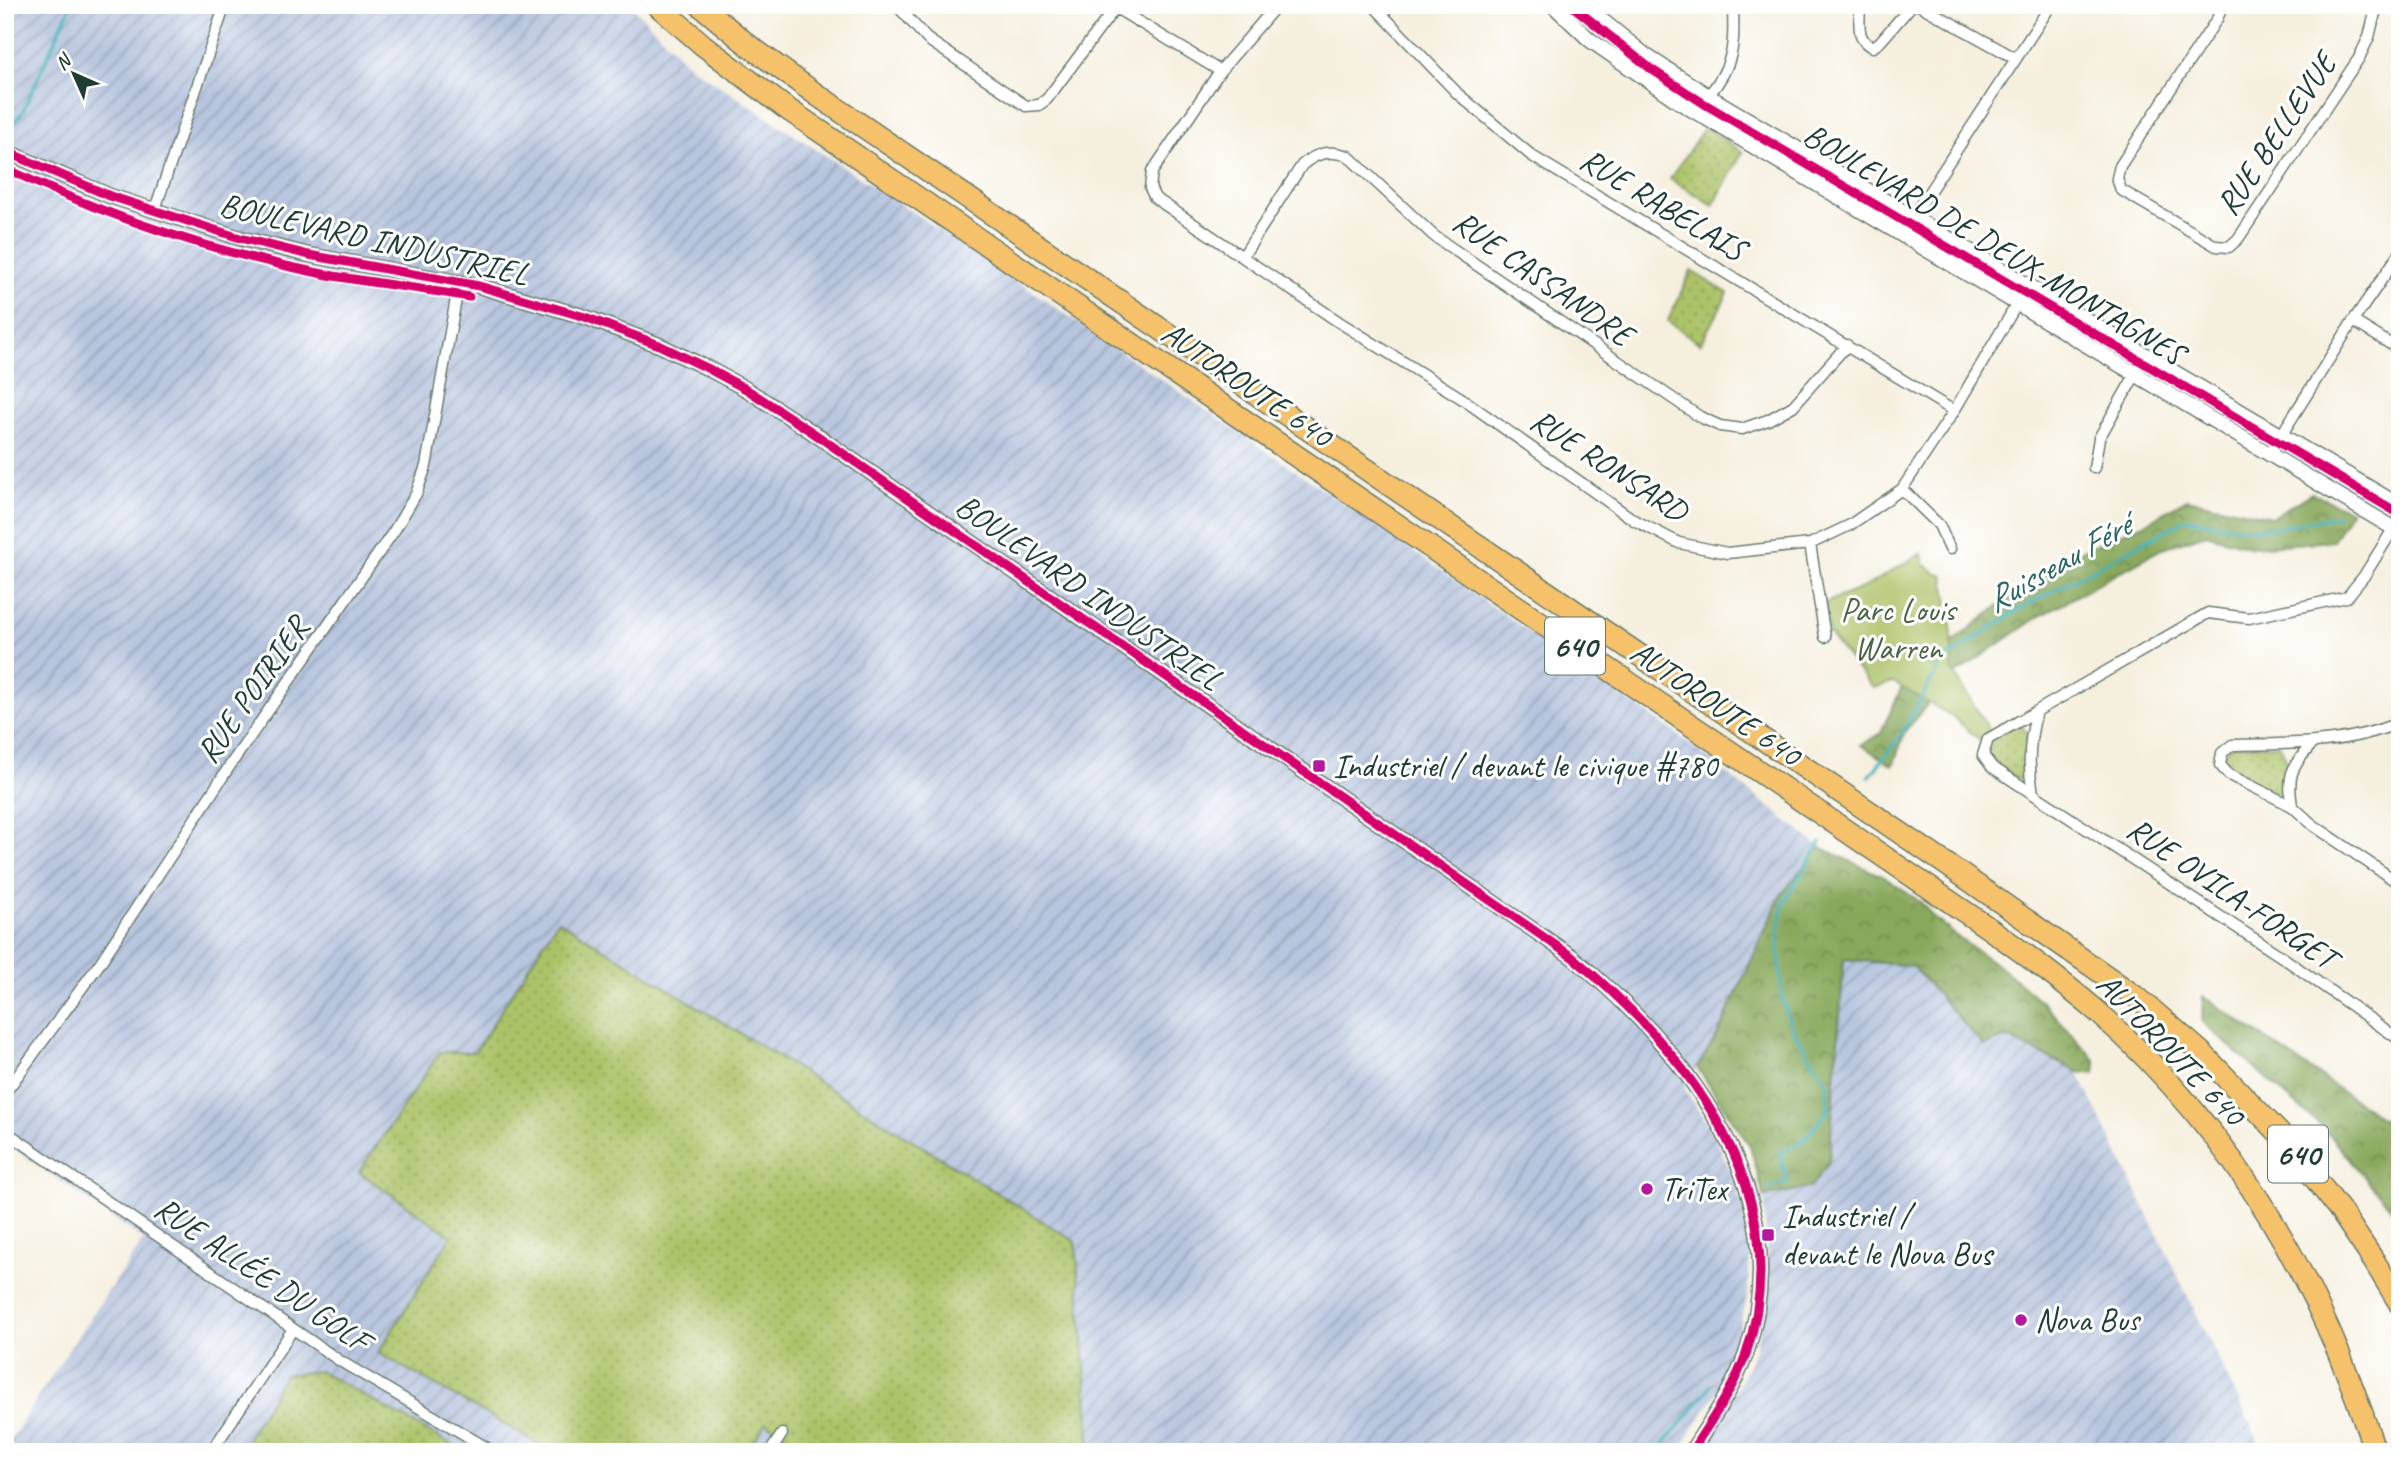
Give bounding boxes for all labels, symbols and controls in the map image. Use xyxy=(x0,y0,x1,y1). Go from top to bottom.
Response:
north arrow xyxy=(38,38,108,108)
street label: RUE BELLEVUE xyxy=(2206,42,2348,223)
text: N xyxy=(50,48,78,75)
street label: BOULEVARD DE DEUX-MONTAGNES xyxy=(1796,113,2196,377)
street label: RUE RABELAIS xyxy=(1573,138,1757,272)
street label: BOULEVARD INDUSTRIEL xyxy=(216,183,533,295)
street label: RUE CASSANDRE xyxy=(1445,201,1644,358)
street label: AUTOROUTE 640 xyxy=(1154,311,1342,458)
street label: RUE RONSARD xyxy=(1523,399,1698,533)
street label: BOULEVARD INDUSTRIEL xyxy=(948,484,1231,700)
water label: Ruisseau Féré xyxy=(1977,499,2147,623)
park label: Parc Louis Warren xyxy=(1840,589,1958,669)
street label: RUE POIRIER xyxy=(186,605,320,771)
road number: 640 xyxy=(1545,618,1605,674)
street label: AUTOROUTE 640 xyxy=(1623,630,1811,777)
place label: Industriel / devant le civique #780 xyxy=(1333,745,1720,787)
marker: Industriel / devant le civique #780 xyxy=(1311,758,1327,774)
street label: RUE OVILA-FORGET xyxy=(2119,807,2351,982)
street label: AUTOROUTE 640 xyxy=(2087,964,2256,1136)
road number: 640 xyxy=(2268,1126,2328,1182)
place label: TriTex xyxy=(1661,1168,1730,1210)
marker: TriTex xyxy=(1639,1181,1655,1197)
street label: RUE ALLÉE DU GOLF xyxy=(147,1187,383,1365)
place label: Industriel / devant le Nova Bus xyxy=(1782,1195,1995,1275)
marker: Industriel / devant le Nova Bus xyxy=(1760,1227,1776,1243)
place label: Nova Bus xyxy=(2035,1299,2142,1341)
marker: Nova Bus xyxy=(2013,1312,2029,1328)

